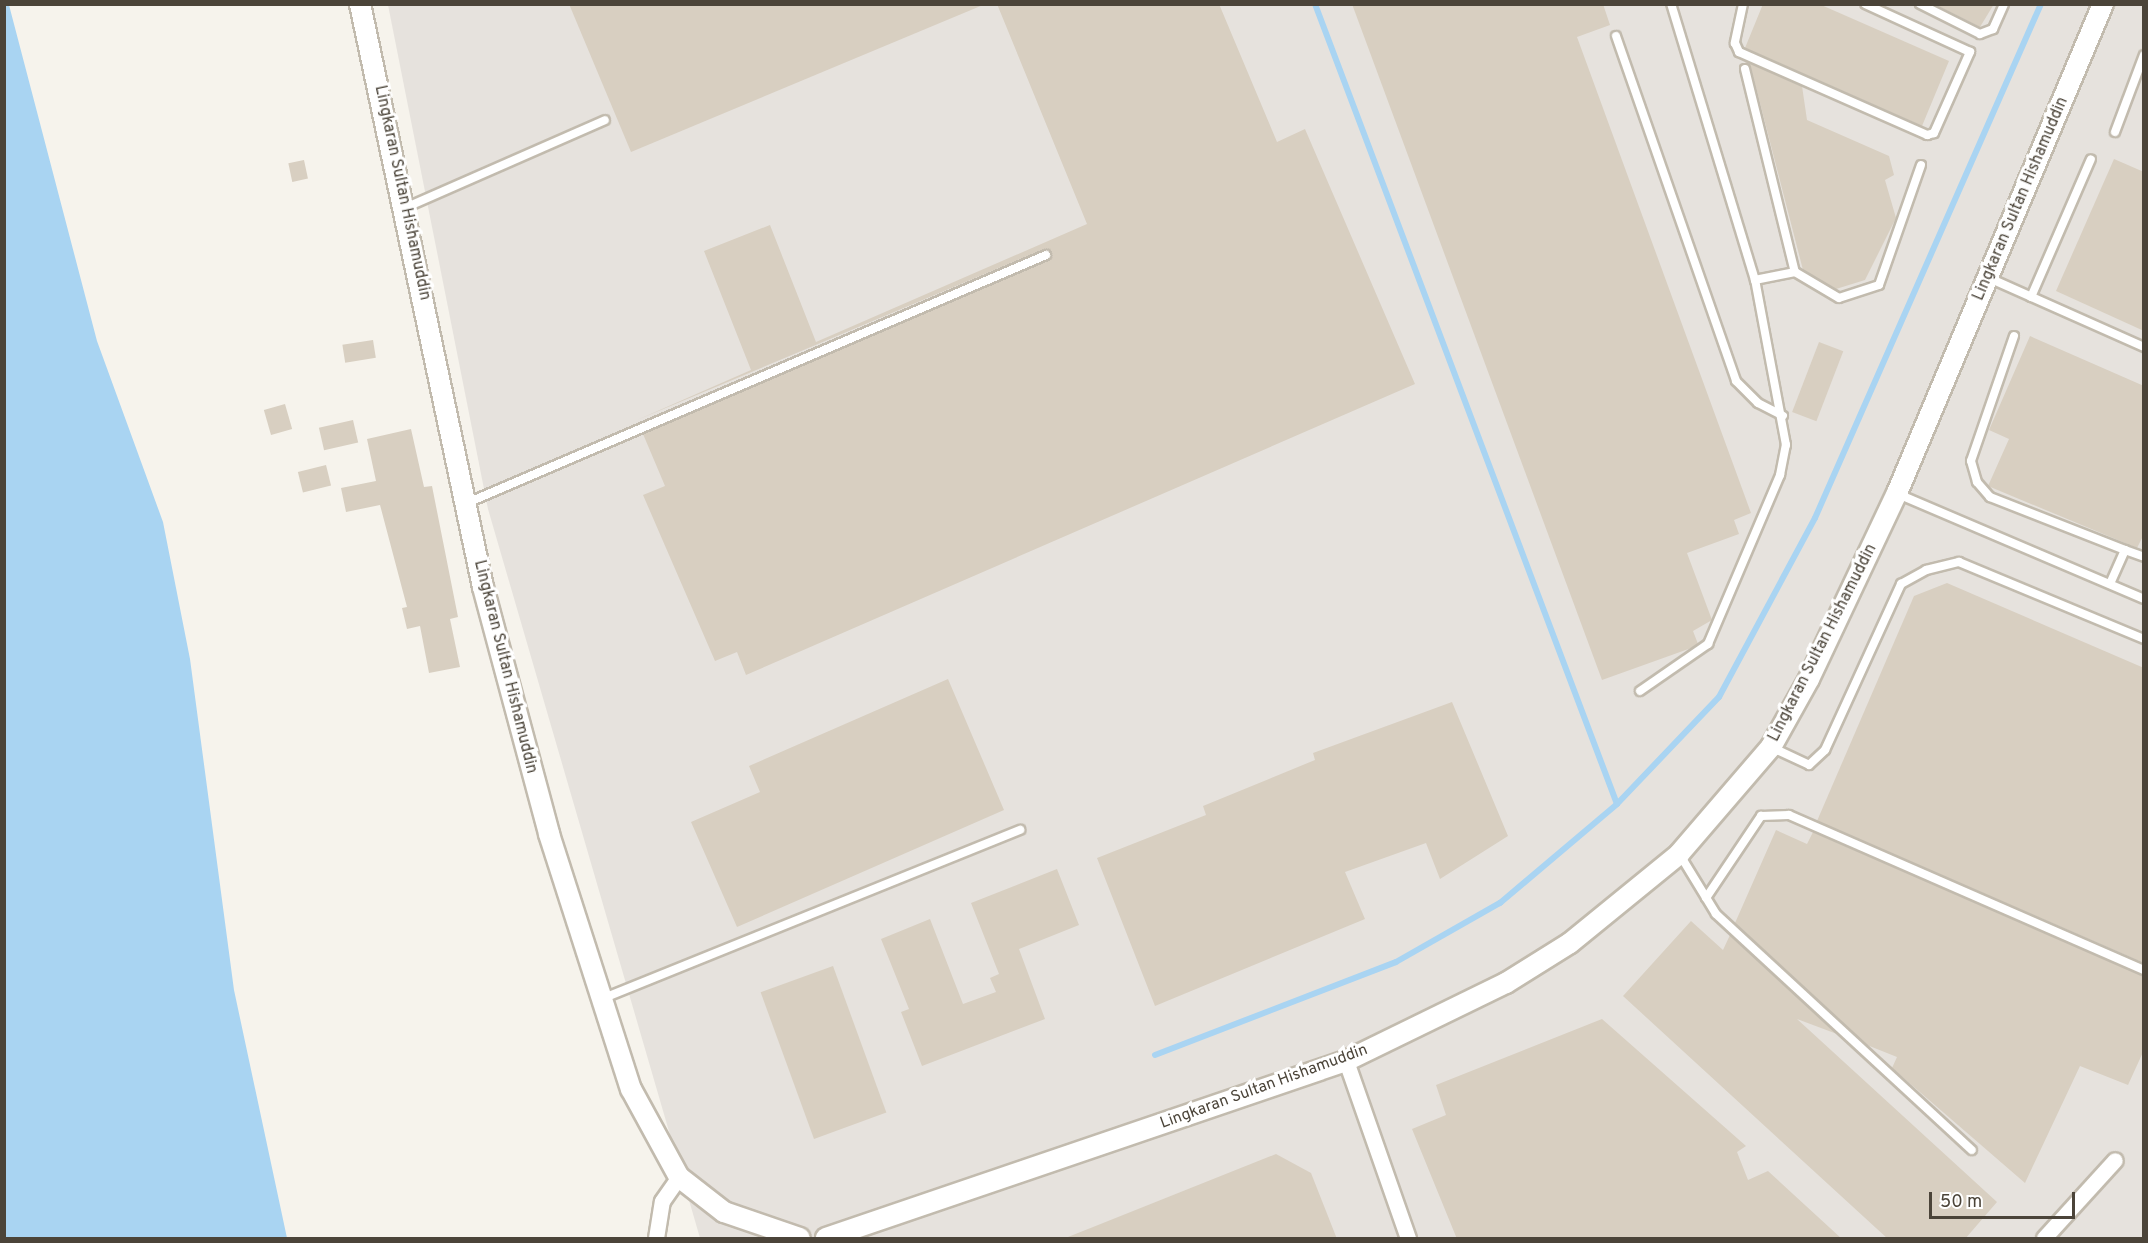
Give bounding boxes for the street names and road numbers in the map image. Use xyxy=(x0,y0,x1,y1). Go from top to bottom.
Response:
street label: Lingkaran Sultan Hishamuddin xyxy=(370,84,434,302)
street label: Lingkaran Sultan Hishamuddin xyxy=(1969,94,2073,304)
street label: Lingkaran Sultan Hishamuddin xyxy=(1765,541,1881,745)
street label: Lingkaran Sultan Hishamuddin xyxy=(469,558,541,776)
street label: Lingkaran Sultan Hishamuddin xyxy=(1158,1040,1370,1134)

